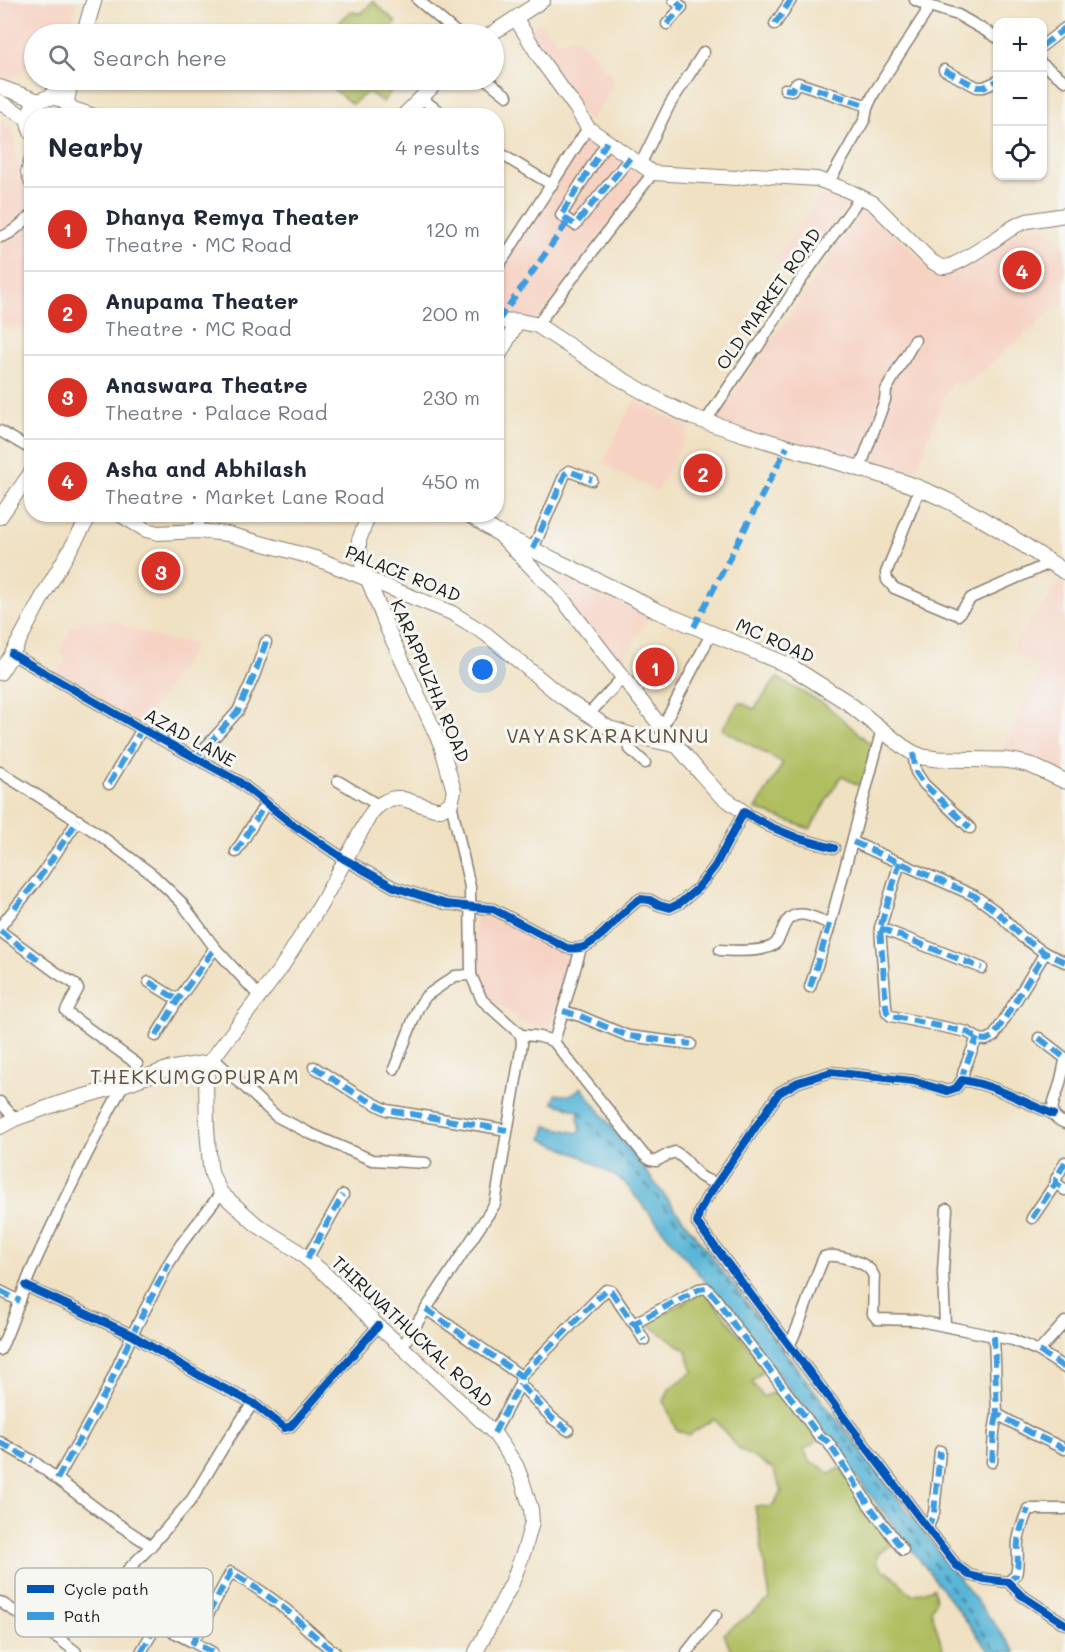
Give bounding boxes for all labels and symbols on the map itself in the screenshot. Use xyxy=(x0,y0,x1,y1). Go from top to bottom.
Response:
street label: OLD MARKET ROAD xyxy=(710,223,826,374)
pin: 4 xyxy=(1002,248,1042,292)
pin: 2 xyxy=(684,450,722,496)
street label: PALACE ROAD xyxy=(342,539,465,607)
pin: 3 xyxy=(142,548,180,594)
street label: KARAPPUZHA ROAD xyxy=(386,595,476,766)
street label: MC ROAD xyxy=(732,612,818,668)
pin: 1 xyxy=(636,644,674,690)
your location xyxy=(468,655,497,684)
street label: AZAD LANE xyxy=(141,702,240,772)
district label: VAYASKARAKUNNU xyxy=(506,722,710,748)
district label: THEKKUMGOPURAM xyxy=(90,1063,300,1089)
street label: THIRUVATHUCKAL ROAD xyxy=(327,1250,499,1413)
legend xyxy=(15,1568,213,1637)
text: Cycle path xyxy=(64,1578,148,1599)
text: Path xyxy=(64,1605,100,1626)

